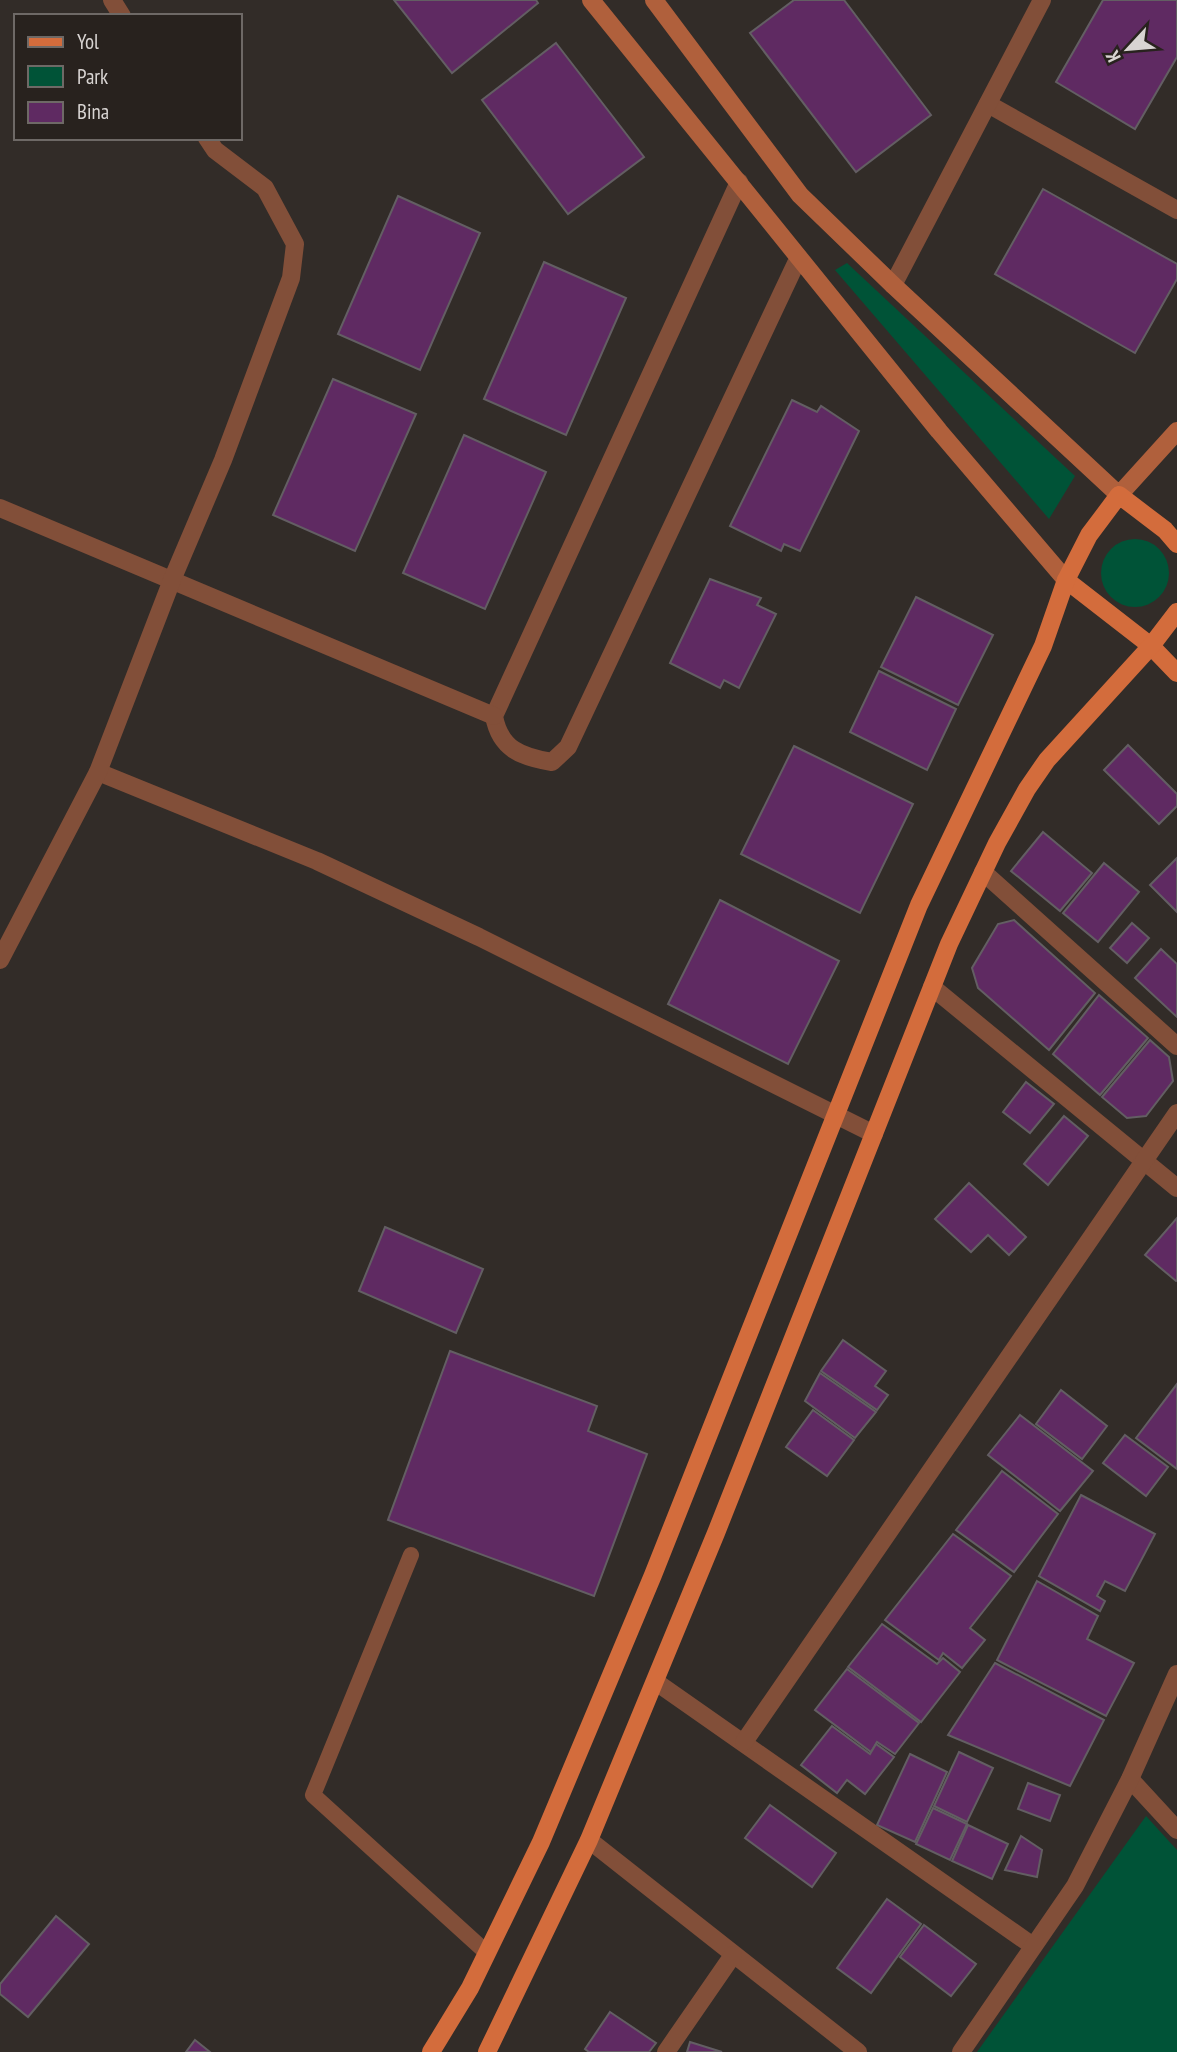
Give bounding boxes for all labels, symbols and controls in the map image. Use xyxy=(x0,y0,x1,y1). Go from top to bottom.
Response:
legend xyxy=(14,14,242,140)
north arrow xyxy=(1093,14,1163,84)
text: Yol xyxy=(77,28,99,55)
text: K xyxy=(1100,47,1126,66)
text: Park xyxy=(77,63,108,90)
text: Bina xyxy=(77,98,109,125)

